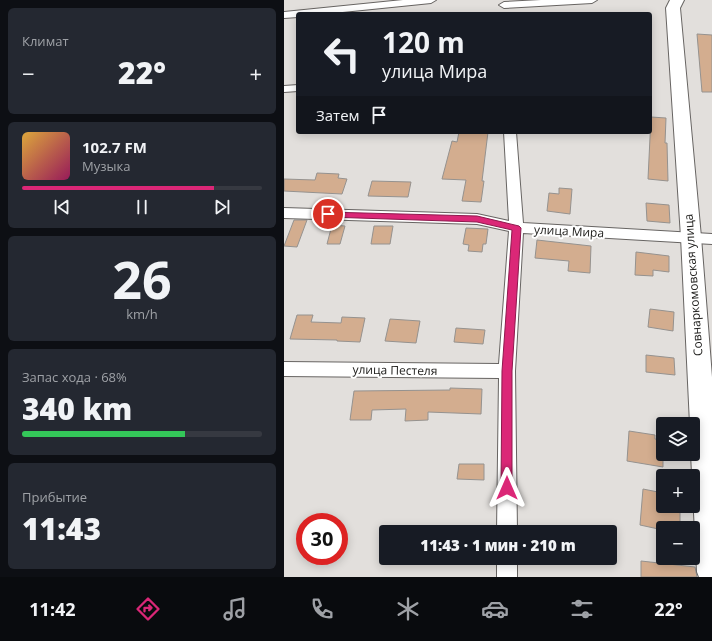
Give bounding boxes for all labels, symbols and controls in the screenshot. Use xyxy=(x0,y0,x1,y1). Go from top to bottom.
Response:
text: 120 m xyxy=(382,23,465,61)
icon: left xyxy=(316,28,368,80)
text: Климат xyxy=(22,32,69,50)
text: 22° xyxy=(118,52,166,93)
text: − xyxy=(22,58,35,88)
text: + xyxy=(249,58,262,88)
text: улица Мира xyxy=(382,59,487,83)
icon: arrive xyxy=(368,104,390,126)
text: Затем xyxy=(316,105,360,125)
text: 102.7 FM xyxy=(82,137,147,157)
text: Музыка xyxy=(82,157,130,175)
icon: previous xyxy=(51,196,73,218)
icon: pause xyxy=(131,196,153,218)
icon: next xyxy=(211,196,233,218)
pin xyxy=(311,197,345,231)
icon: arrive xyxy=(317,203,339,225)
street label: Совнаркомовская улица xyxy=(680,213,706,357)
street label: улица Мира xyxy=(533,221,605,241)
text: 26 xyxy=(112,243,172,314)
text: km/h xyxy=(126,305,158,323)
street label: улица Пестеля xyxy=(352,361,438,379)
text: Запас хода · 68% xyxy=(22,368,127,386)
text: 340 km xyxy=(22,388,132,429)
map controls xyxy=(656,417,700,565)
button: layers xyxy=(656,417,700,461)
position arrow xyxy=(486,467,528,509)
button: + xyxy=(656,469,700,513)
text: Прибытие xyxy=(22,488,87,506)
text: 11:43 xyxy=(22,508,101,549)
speed limit sign: 30 xyxy=(296,513,348,565)
button: − xyxy=(656,521,700,565)
text: 11:43 · 1 мин · 210 m xyxy=(420,535,576,555)
icon: directions xyxy=(134,595,162,623)
icon: music xyxy=(221,595,249,623)
icon: phone xyxy=(308,595,336,623)
icon: climate xyxy=(394,595,422,623)
icon: car xyxy=(481,595,509,623)
icon: filters xyxy=(568,595,596,623)
text: 11:42 xyxy=(29,597,76,621)
text: 22° xyxy=(654,597,683,621)

